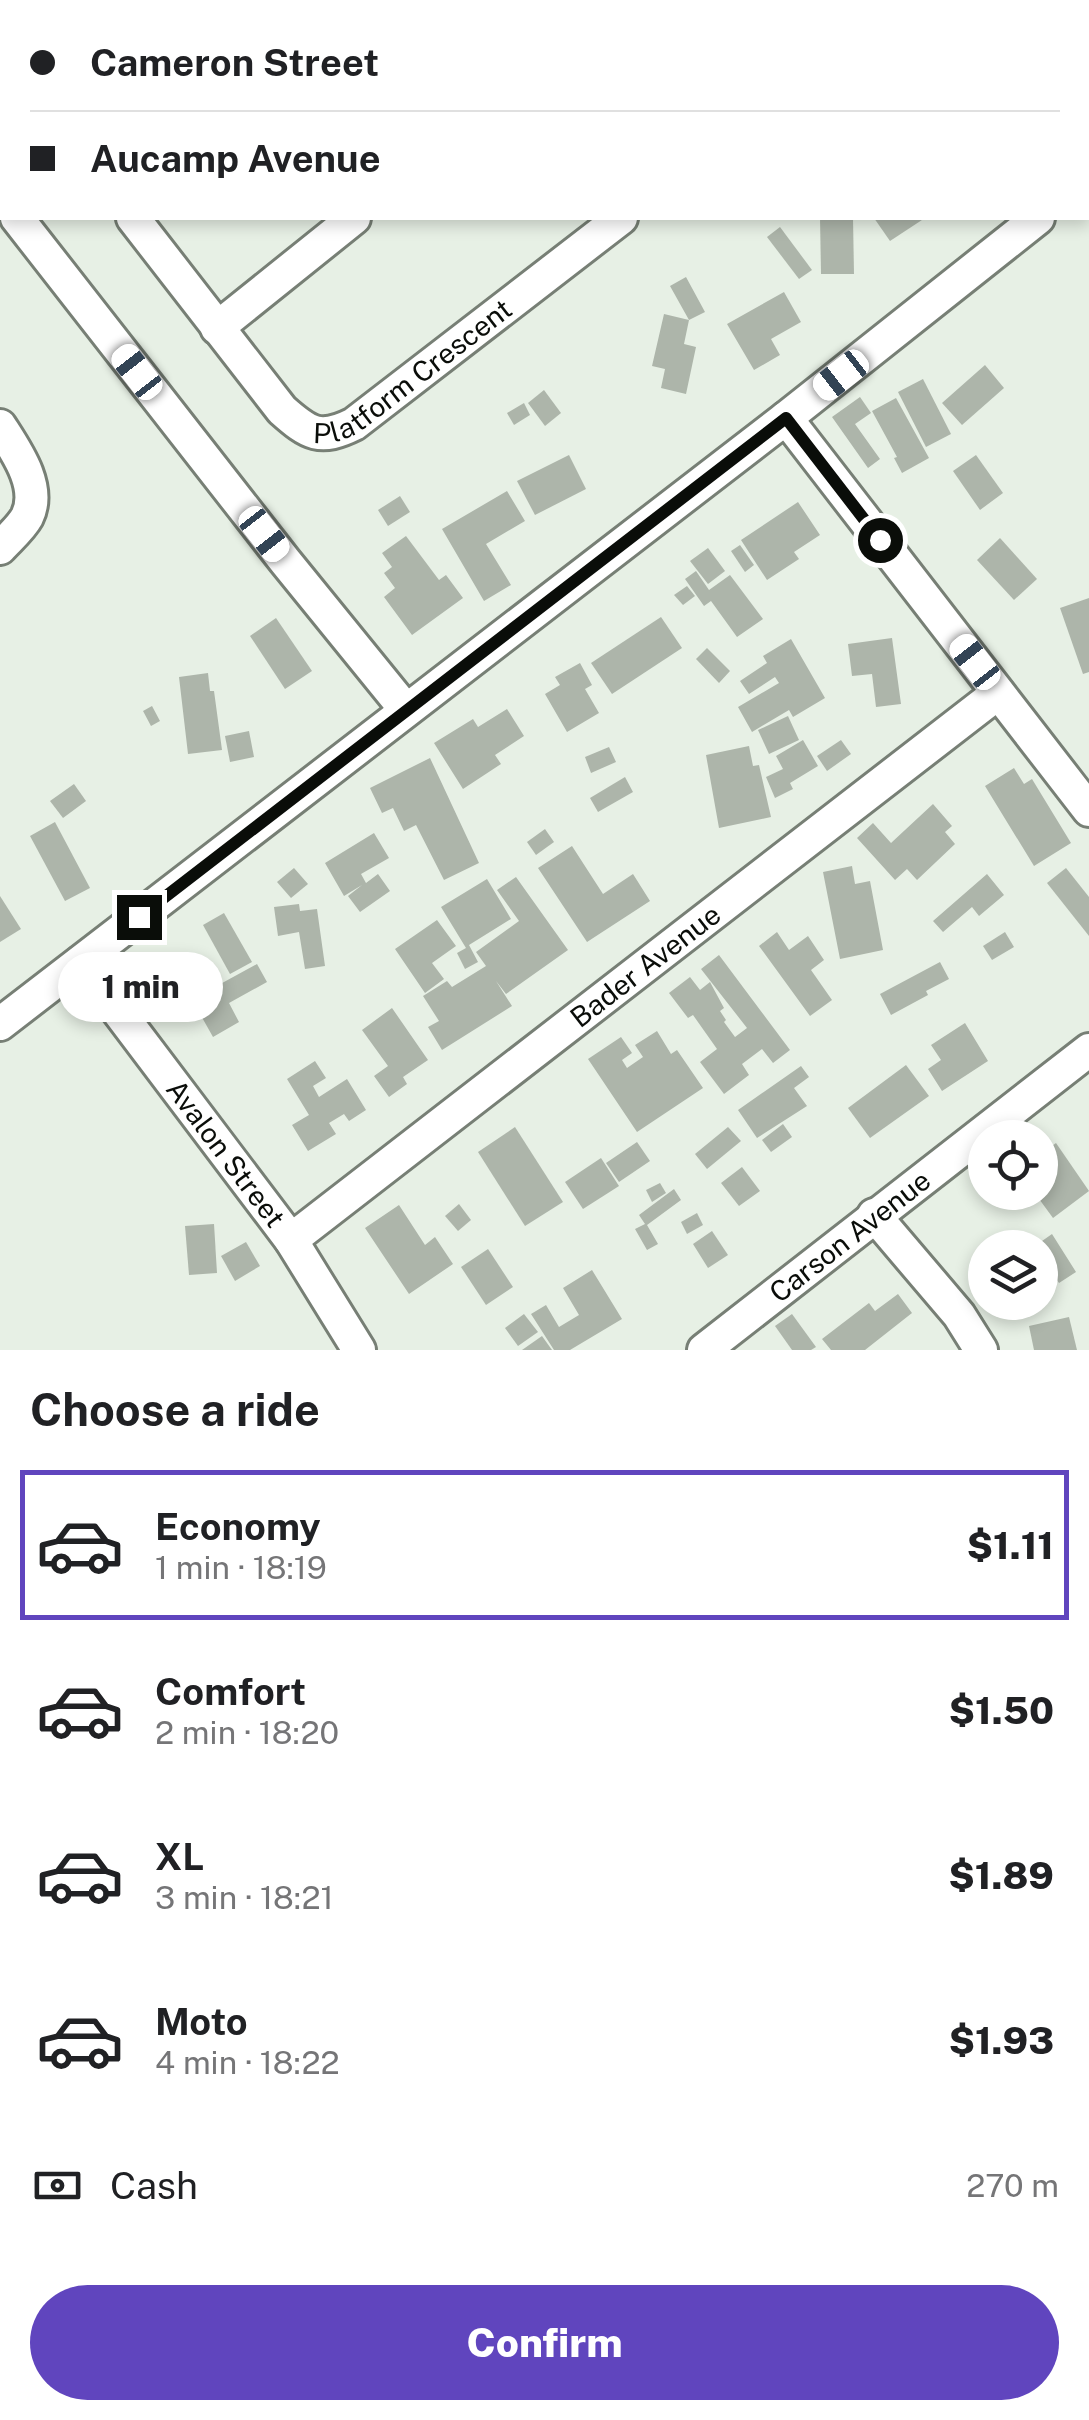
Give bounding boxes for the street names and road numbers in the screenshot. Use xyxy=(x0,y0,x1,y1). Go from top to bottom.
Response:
street label: Platform Crescent xyxy=(313,292,518,450)
street label: Bader Avenue xyxy=(563,897,727,1034)
street label: Avalon Street xyxy=(160,1073,292,1233)
street label: Carson Avenue xyxy=(763,1163,937,1309)

